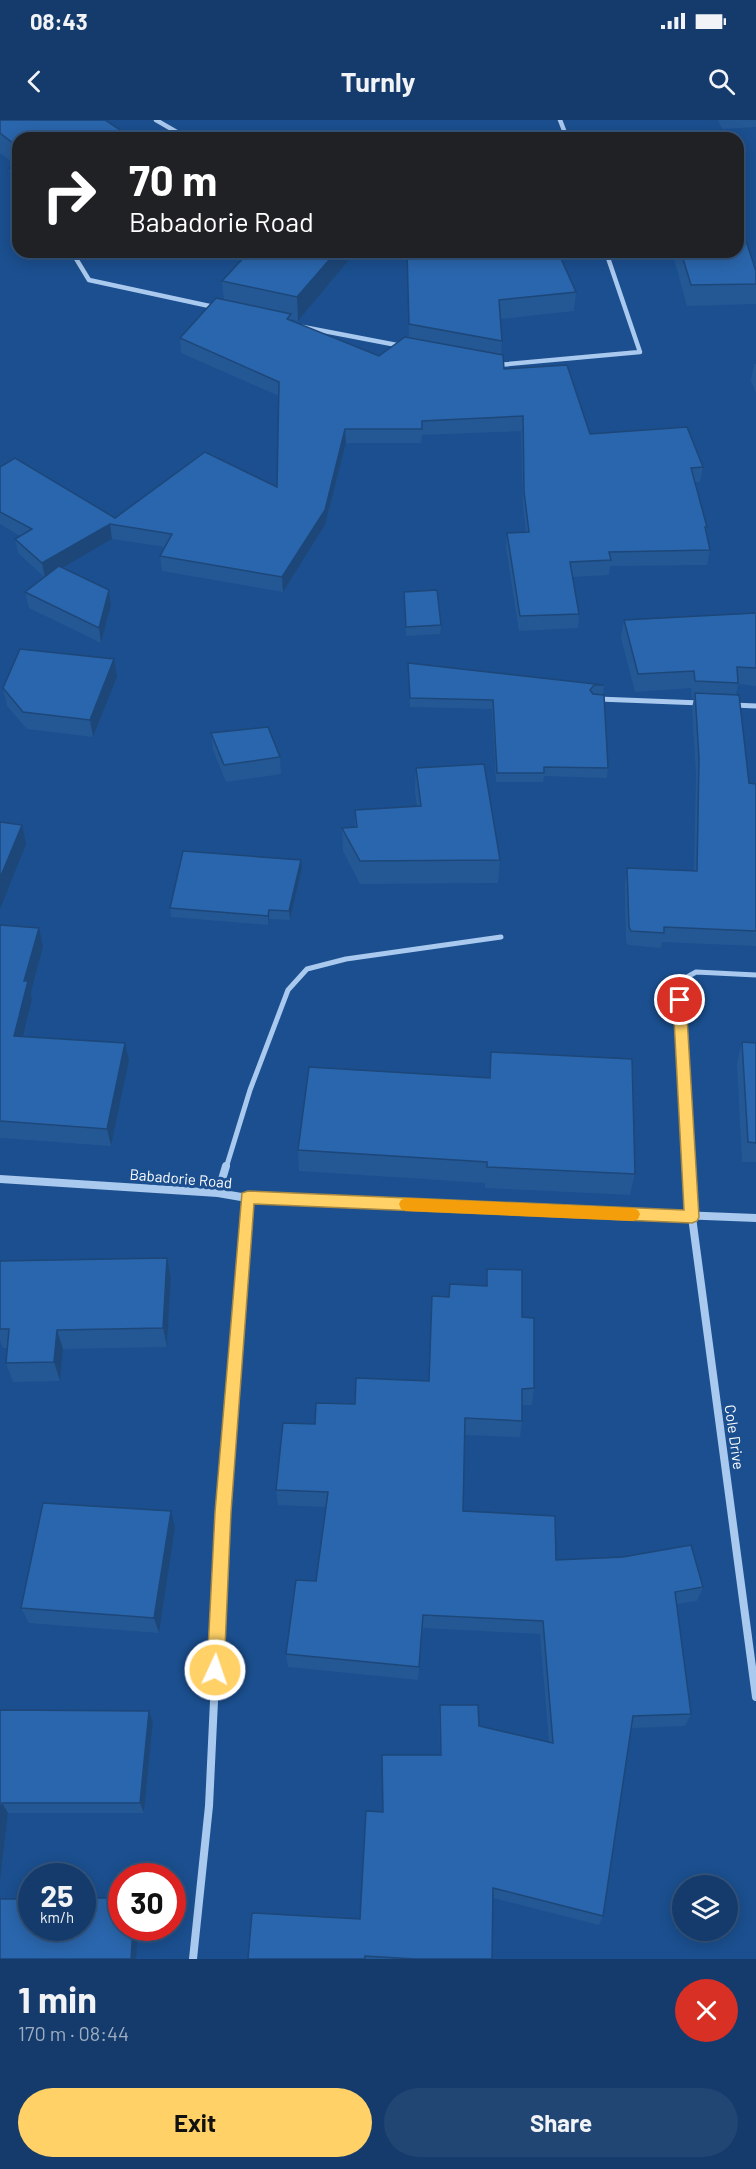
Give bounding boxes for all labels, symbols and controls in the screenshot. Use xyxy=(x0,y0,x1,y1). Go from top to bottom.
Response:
text: 08:43 xyxy=(30,8,88,34)
icon: back xyxy=(18,65,51,98)
text: Turnly xyxy=(341,65,415,97)
icon: search xyxy=(705,65,738,98)
text: 70 m xyxy=(129,154,217,204)
icon: right xyxy=(30,156,108,234)
text: Babadorie Road xyxy=(129,205,314,237)
pin xyxy=(654,974,705,1025)
icon: arrive xyxy=(663,983,696,1016)
street label: Babadorie Road xyxy=(129,1165,233,1191)
street label: Cole Drive xyxy=(722,1403,748,1471)
position arrow xyxy=(183,1638,247,1702)
speed limit sign: 30 xyxy=(108,1863,186,1941)
map controls xyxy=(672,1875,738,1941)
button: layers xyxy=(672,1875,738,1941)
text: 25 xyxy=(41,1877,73,1913)
text: km/h xyxy=(40,1908,74,1926)
text: 1 min xyxy=(18,1977,97,2020)
button: close xyxy=(675,1979,738,2042)
text: 170 m · 08:44 xyxy=(18,2021,129,2045)
button: Exit xyxy=(18,2088,372,2157)
button: Share xyxy=(384,2088,738,2157)

